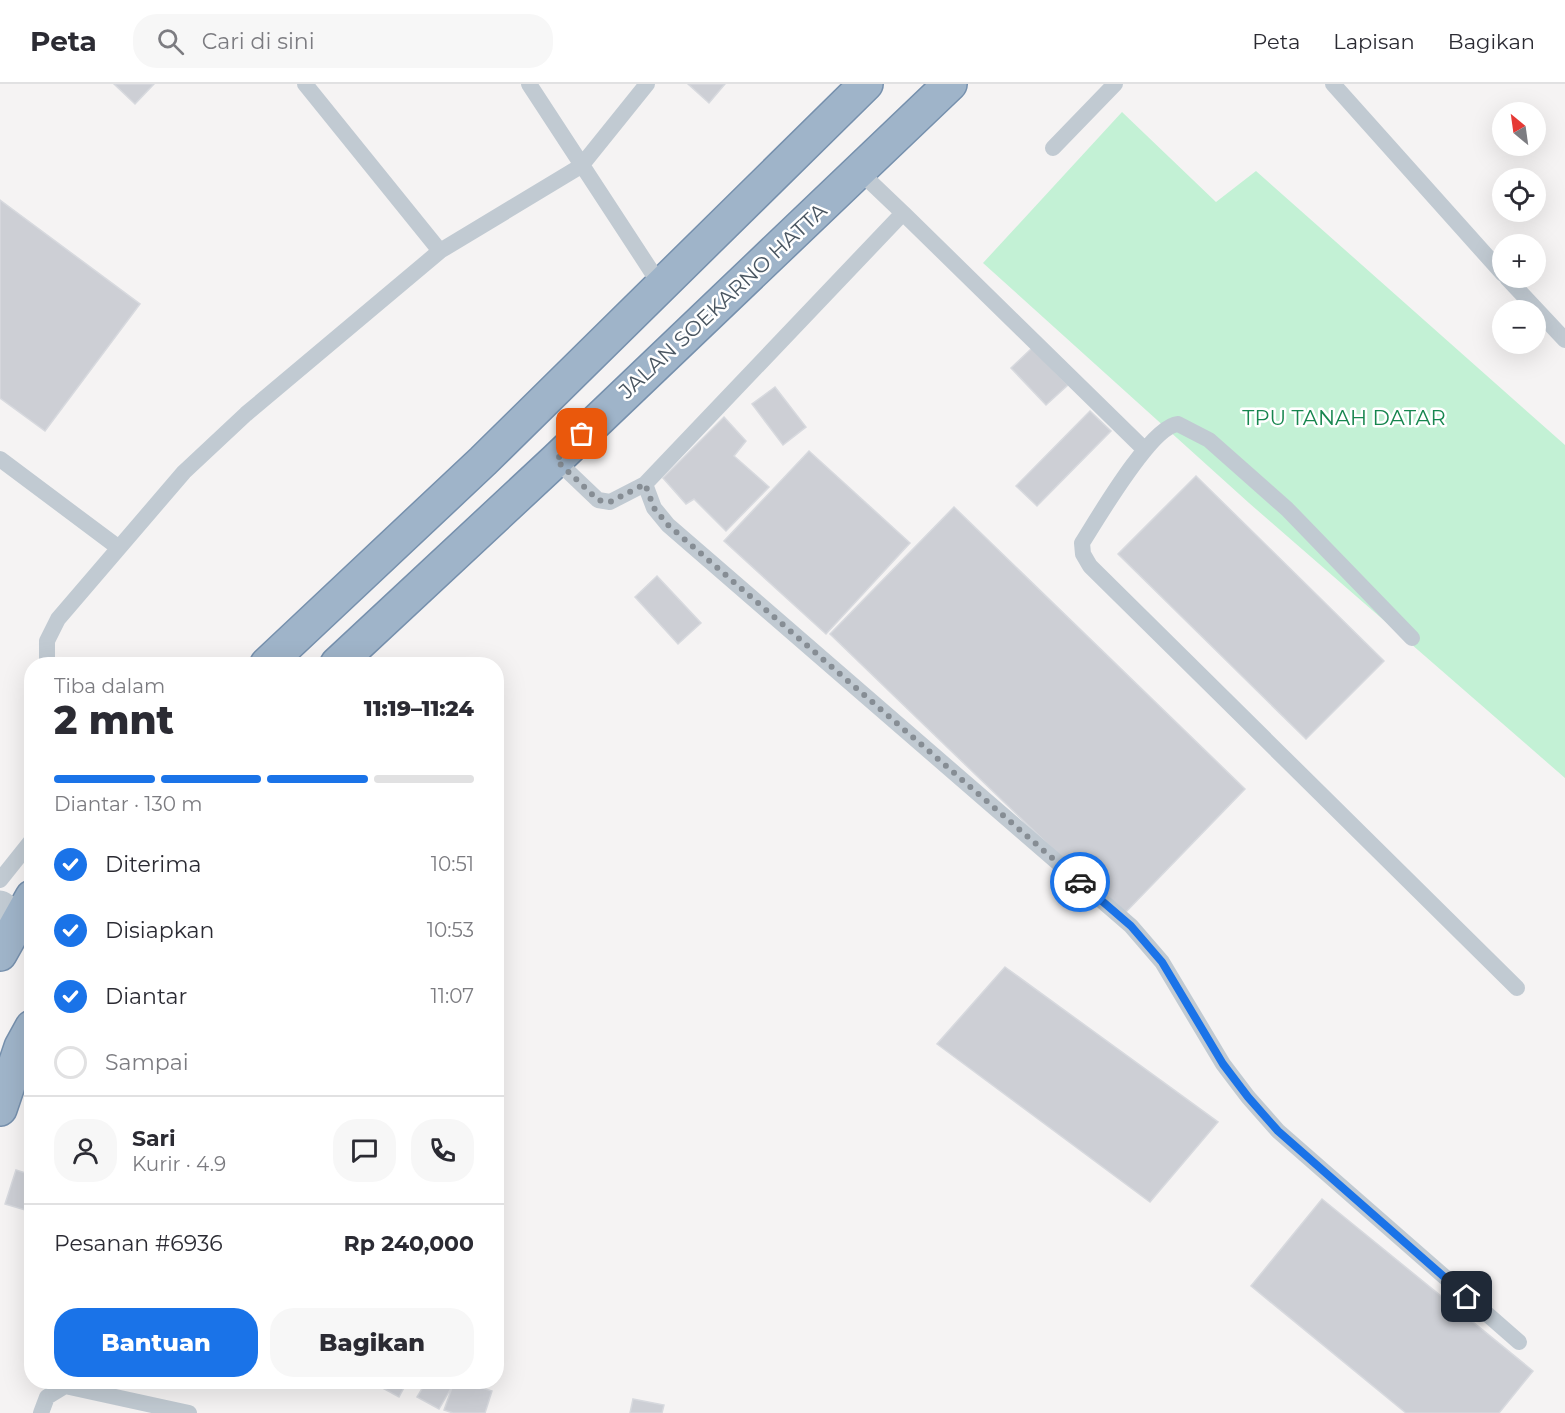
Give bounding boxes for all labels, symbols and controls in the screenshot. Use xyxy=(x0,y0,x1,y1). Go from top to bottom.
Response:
search box xyxy=(133,14,553,68)
text: Peta xyxy=(30,24,97,58)
icon: search xyxy=(154,25,187,58)
text: Cari di sini xyxy=(202,28,315,55)
text: Peta xyxy=(1252,29,1300,54)
text: Lapisan xyxy=(1333,29,1415,54)
text: Bagikan xyxy=(1448,29,1535,54)
north arrow xyxy=(1492,102,1546,156)
map controls xyxy=(1492,102,1546,354)
button: locate xyxy=(1492,168,1546,222)
street label: JALAN SOEKARNO HATTA xyxy=(613,197,832,404)
button: + xyxy=(1492,234,1546,288)
button: − xyxy=(1492,300,1546,354)
park label: TPU TANAH DATAR xyxy=(1242,405,1446,430)
pin xyxy=(556,408,607,459)
icon: bag xyxy=(565,417,598,450)
text: Tiba dalam xyxy=(54,674,165,698)
text: 11:19–11:24 xyxy=(364,695,474,722)
text: 2 mnt xyxy=(54,696,174,744)
text: Diantar · 130 m xyxy=(54,792,202,816)
icon: check xyxy=(54,848,87,881)
text: Diterima xyxy=(105,851,202,878)
text: 10:51 xyxy=(431,852,474,876)
courier xyxy=(1050,852,1110,912)
icon: car xyxy=(1064,866,1097,899)
icon: check xyxy=(54,914,87,947)
text: Disiapkan xyxy=(105,917,214,944)
text: 10:53 xyxy=(427,918,474,942)
icon: check xyxy=(54,980,87,1013)
text: Diantar xyxy=(105,983,187,1010)
text: 11:07 xyxy=(430,984,474,1008)
text: Sampai xyxy=(105,1049,189,1076)
button: person xyxy=(54,1119,117,1182)
button: chat xyxy=(333,1119,396,1182)
button: phone xyxy=(411,1119,474,1182)
text: Sari xyxy=(132,1125,176,1152)
text: Kurir · 4.9 xyxy=(132,1152,226,1176)
text: Pesanan #6936 xyxy=(54,1230,223,1257)
text: Rp 240,000 xyxy=(344,1230,474,1257)
pin xyxy=(1441,1271,1492,1322)
icon: home xyxy=(1450,1280,1483,1313)
button: Bantuan xyxy=(54,1308,258,1377)
button: Bagikan xyxy=(270,1308,474,1377)

